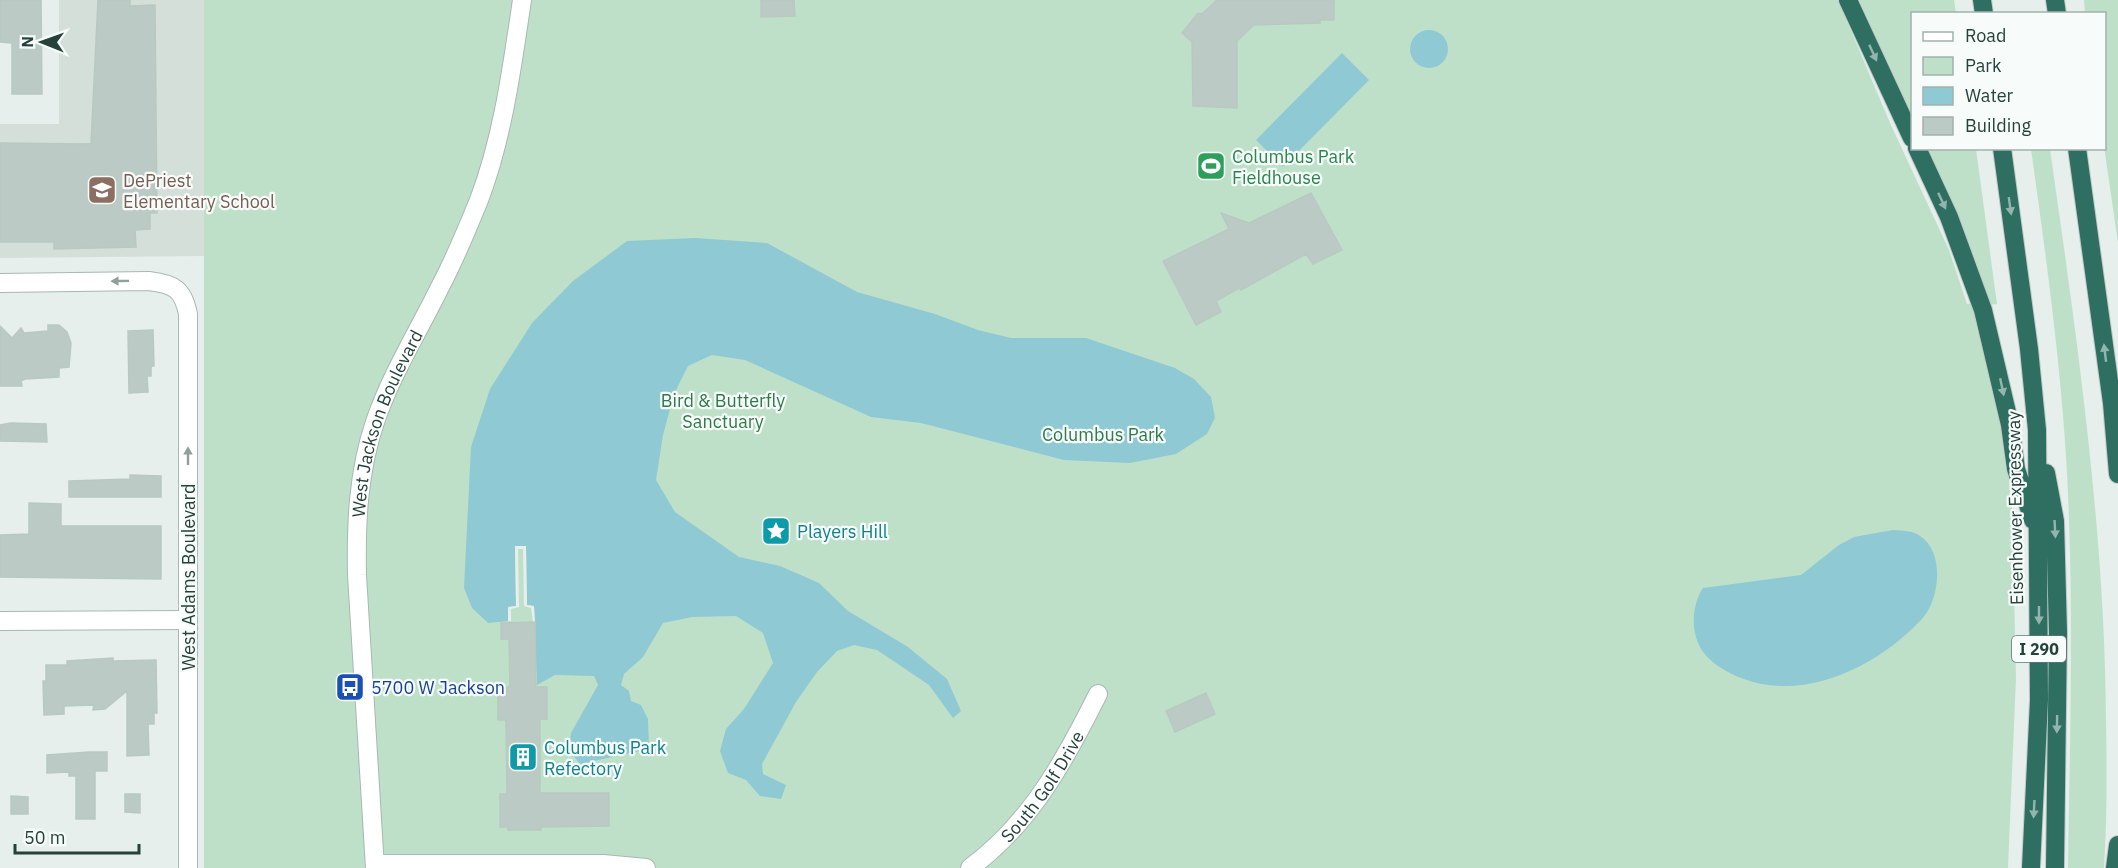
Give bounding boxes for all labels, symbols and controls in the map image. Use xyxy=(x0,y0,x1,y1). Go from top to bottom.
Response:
north arrow xyxy=(12,12,72,72)
legend xyxy=(1911,12,2106,150)
text: Road xyxy=(1965,24,2006,47)
text: N xyxy=(17,36,37,48)
one-way arrow xyxy=(1868,45,1877,62)
text: Park xyxy=(1965,54,2002,77)
text: Water xyxy=(1965,84,2014,107)
text: Building xyxy=(1965,114,2032,137)
place label: Columbus Park Fieldhouse xyxy=(1232,145,1355,189)
sports icon: Columbus Park Fieldhouse xyxy=(1195,150,1227,182)
place label: DePriest Elementary School xyxy=(123,169,275,213)
school or university icon: DePriest Elementary School xyxy=(86,174,118,206)
one-way arrow xyxy=(1938,193,1947,210)
one-way arrow xyxy=(2006,197,2015,216)
one-way arrow xyxy=(110,276,129,286)
street label: West Jackson Boulevard xyxy=(346,326,427,518)
one-way arrow xyxy=(2101,344,2110,363)
one-way arrow xyxy=(1998,377,2007,396)
park label: Bird & Butterfly Sanctuary xyxy=(661,389,785,433)
street label: Eisenhower Expressway xyxy=(2002,411,2028,605)
park label: Columbus Park xyxy=(1042,423,1165,446)
one-way arrow xyxy=(183,447,193,466)
street label: West Adams Boulevard xyxy=(177,483,200,671)
place icon: Players Hill xyxy=(760,515,792,547)
one-way arrow xyxy=(2051,519,2060,538)
place label: Players Hill xyxy=(797,520,888,543)
one-way arrow xyxy=(2034,605,2044,624)
road number: I 290 xyxy=(2012,636,2066,662)
bus stop icon: 5700 W Jackson xyxy=(334,671,366,703)
place label: 5700 W Jackson xyxy=(371,676,505,699)
one-way arrow xyxy=(2052,714,2062,733)
street label: South Golf Drive xyxy=(995,726,1089,847)
place label: Columbus Park Refectory xyxy=(544,736,667,780)
building icon: Columbus Park Refectory xyxy=(507,741,539,773)
one-way arrow xyxy=(2029,800,2038,819)
scale bar xyxy=(15,817,140,855)
text: 50 m xyxy=(24,826,66,849)

